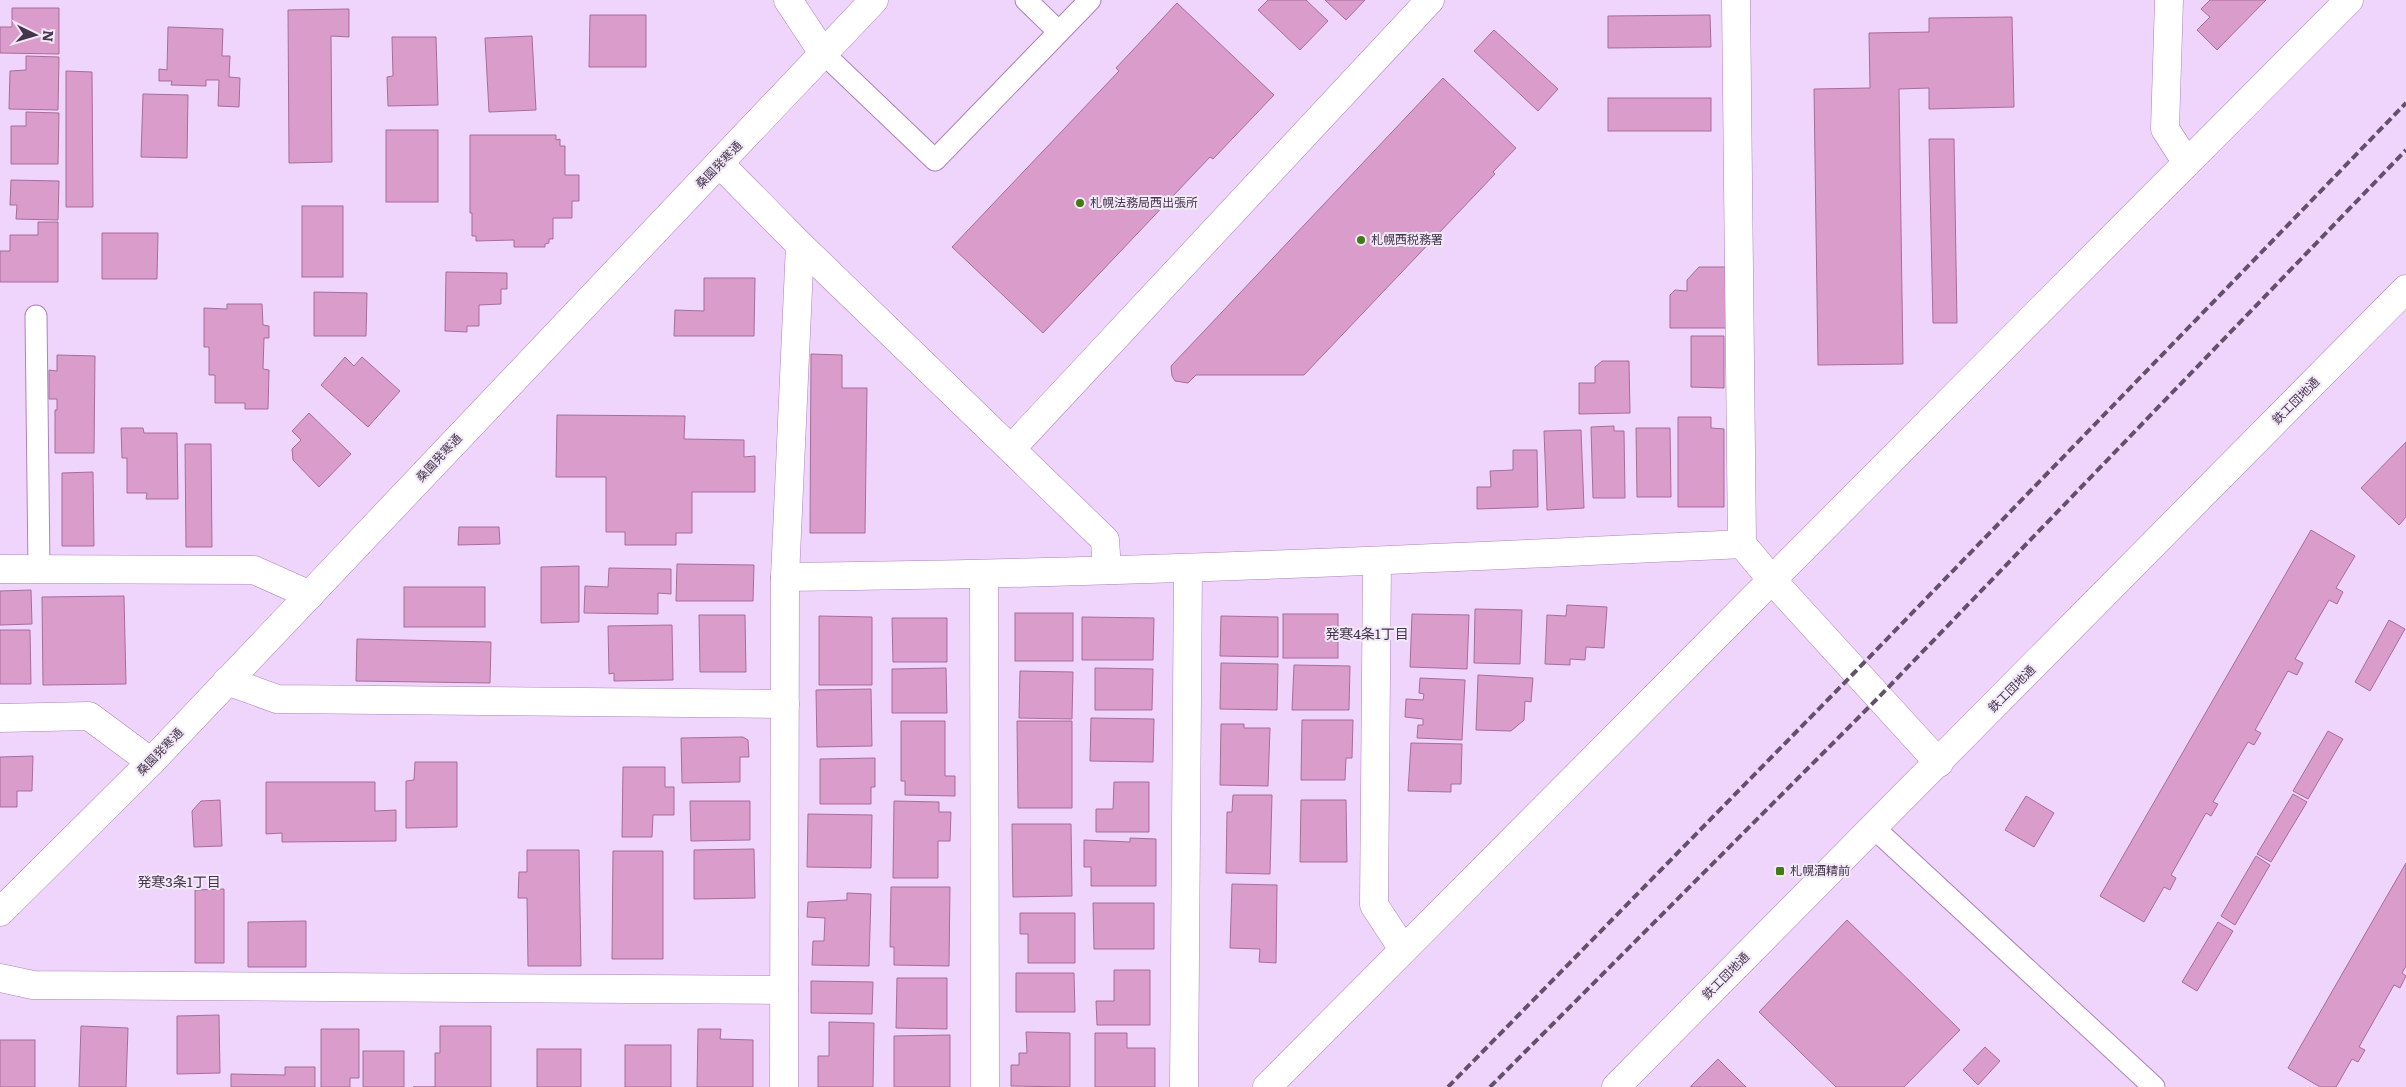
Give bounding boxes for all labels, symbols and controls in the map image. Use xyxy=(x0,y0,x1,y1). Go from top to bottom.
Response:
north arrow xyxy=(10,10,60,60)
text: N xyxy=(38,29,59,43)
street label: 桑園発寒通 xyxy=(691,136,746,192)
place label: 札幌法務局西出張所 xyxy=(1090,193,1198,211)
marker: 札幌法務局西出張所 xyxy=(1074,197,1086,209)
place label: 札幌西税務署 xyxy=(1371,230,1443,248)
marker: 札幌西税務署 xyxy=(1355,234,1367,246)
street label: 鉄工団地通 xyxy=(2268,373,2323,428)
street label: 桑園発寒通 xyxy=(411,429,465,485)
district label: 発寒4条1丁目 xyxy=(1325,623,1409,643)
street label: 鉄工団地通 xyxy=(1984,661,2039,716)
street label: 桑園発寒通 xyxy=(132,723,187,779)
place label: 札幌酒精前 xyxy=(1790,861,1850,879)
marker: 札幌酒精前 xyxy=(1774,865,1786,877)
district label: 発寒3条1丁目 xyxy=(137,871,221,891)
street label: 鉄工団地通 xyxy=(1698,948,1753,1003)

